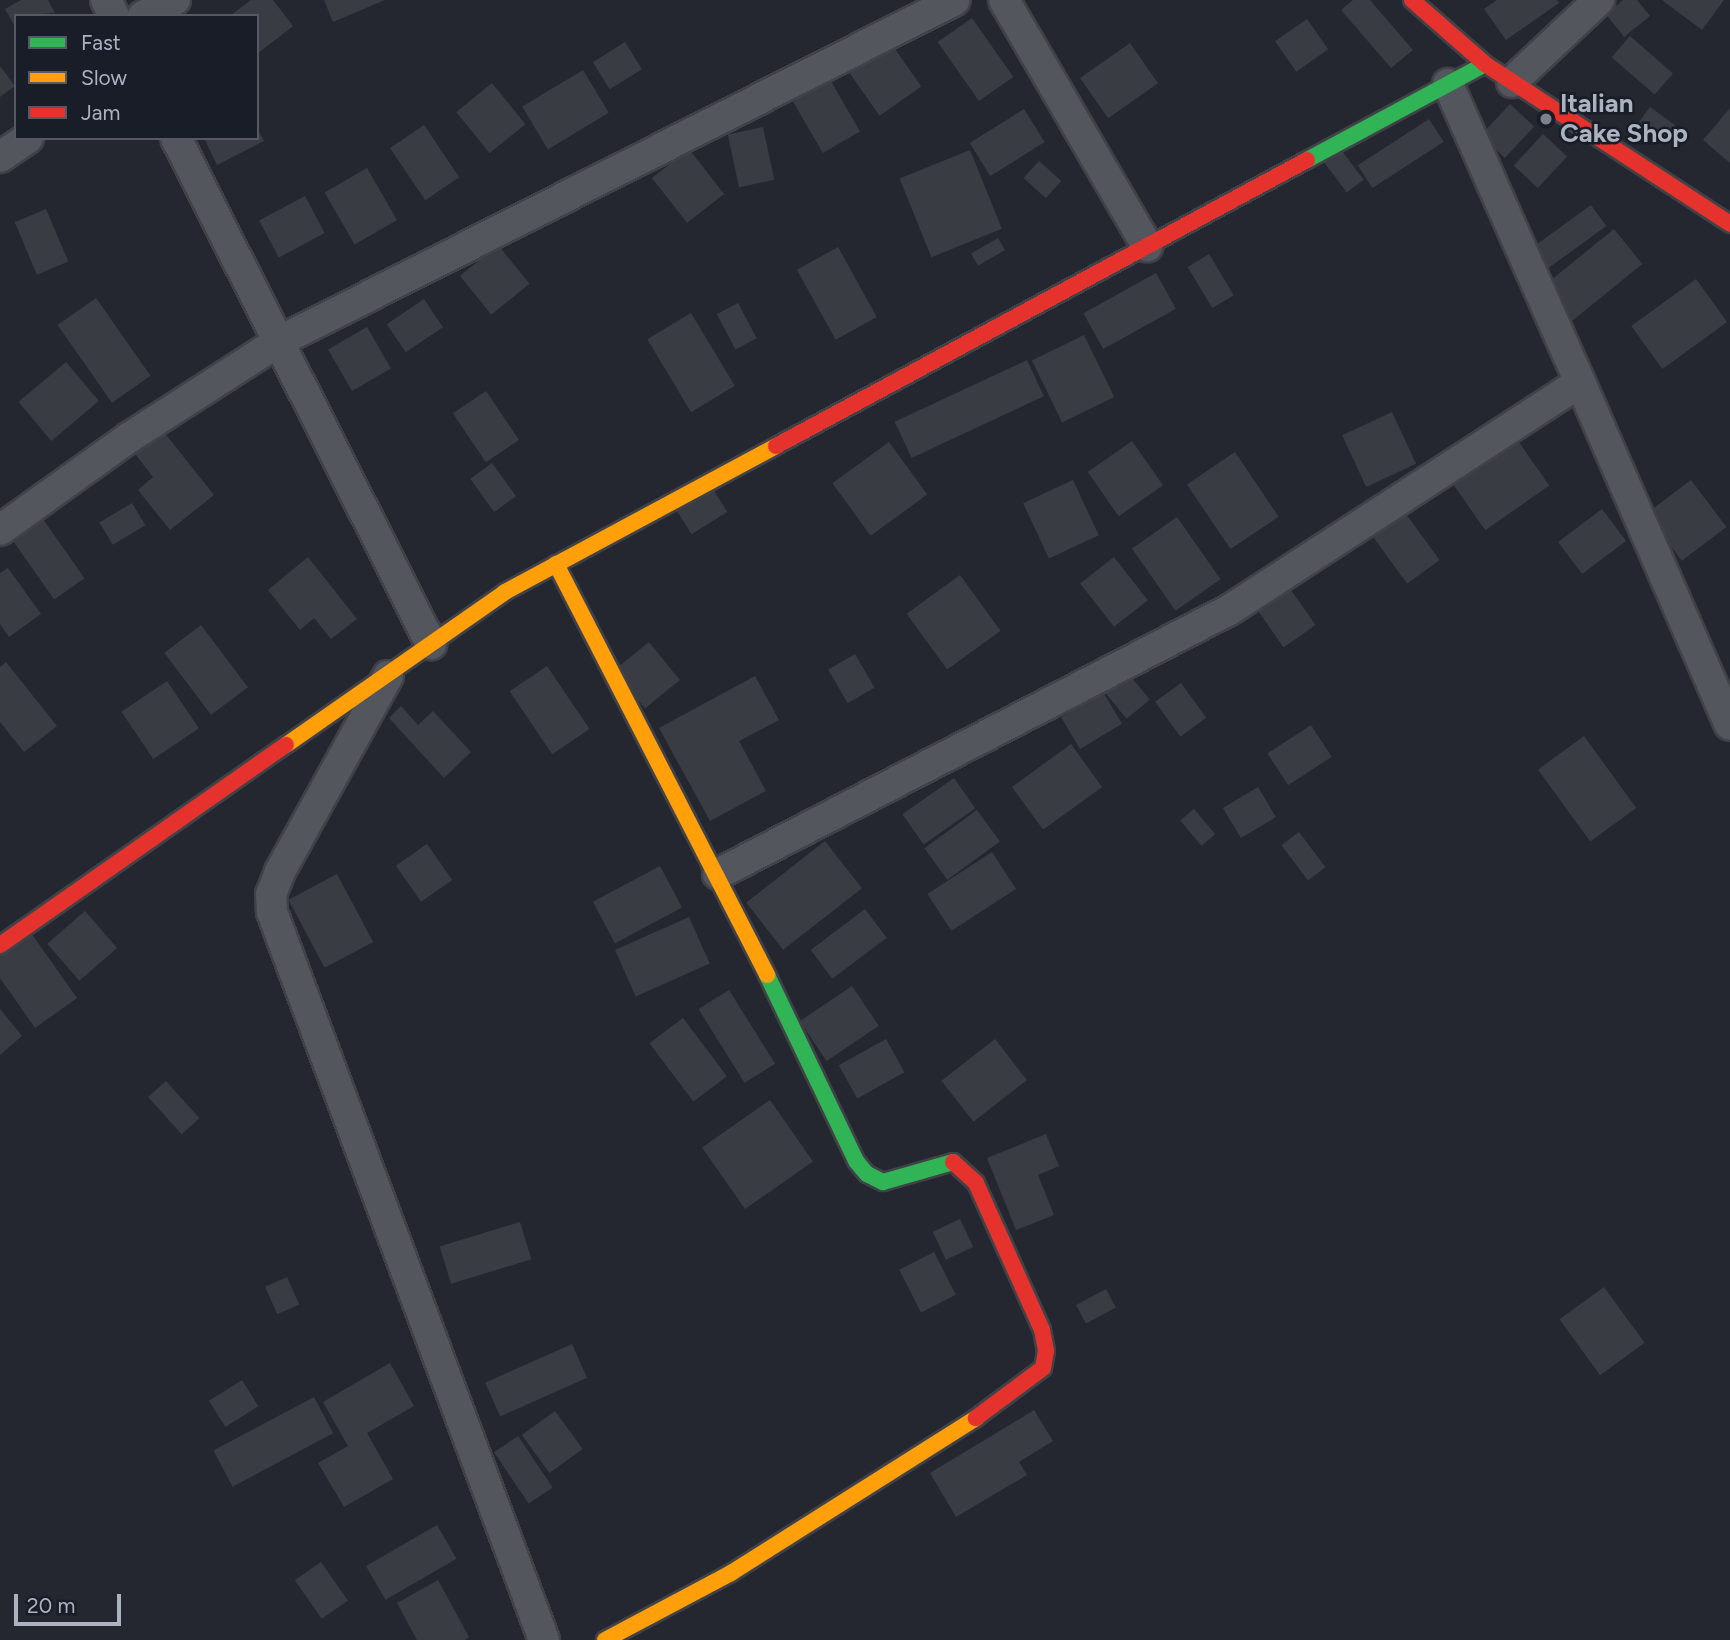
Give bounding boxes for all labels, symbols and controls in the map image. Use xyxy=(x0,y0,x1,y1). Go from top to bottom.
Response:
legend xyxy=(14,14,259,140)
text: Fast xyxy=(81,30,121,55)
text: Slow xyxy=(81,65,127,90)
place label: Italian Cake Shop xyxy=(1560,88,1688,150)
text: Jam xyxy=(81,100,120,125)
marker: Italian Cake Shop xyxy=(1538,111,1554,127)
scale bar xyxy=(18,1580,124,1624)
text: 20 m xyxy=(27,1593,75,1618)

